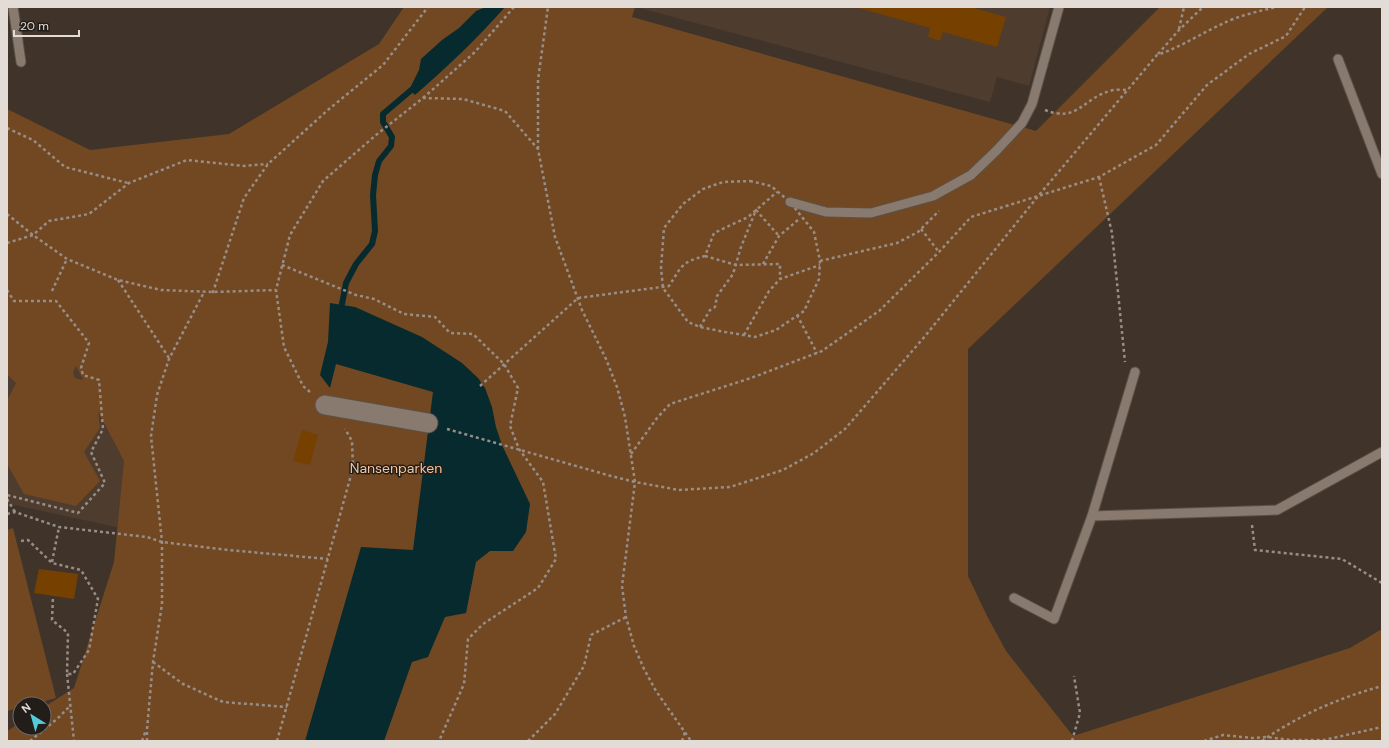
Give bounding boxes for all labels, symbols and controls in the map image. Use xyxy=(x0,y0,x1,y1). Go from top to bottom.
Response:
scale bar xyxy=(14,12,79,38)
text: 20 m xyxy=(20,18,49,34)
park label: Nansenparken xyxy=(350,459,442,477)
north arrow xyxy=(12,696,52,736)
text: N xyxy=(19,700,33,716)

